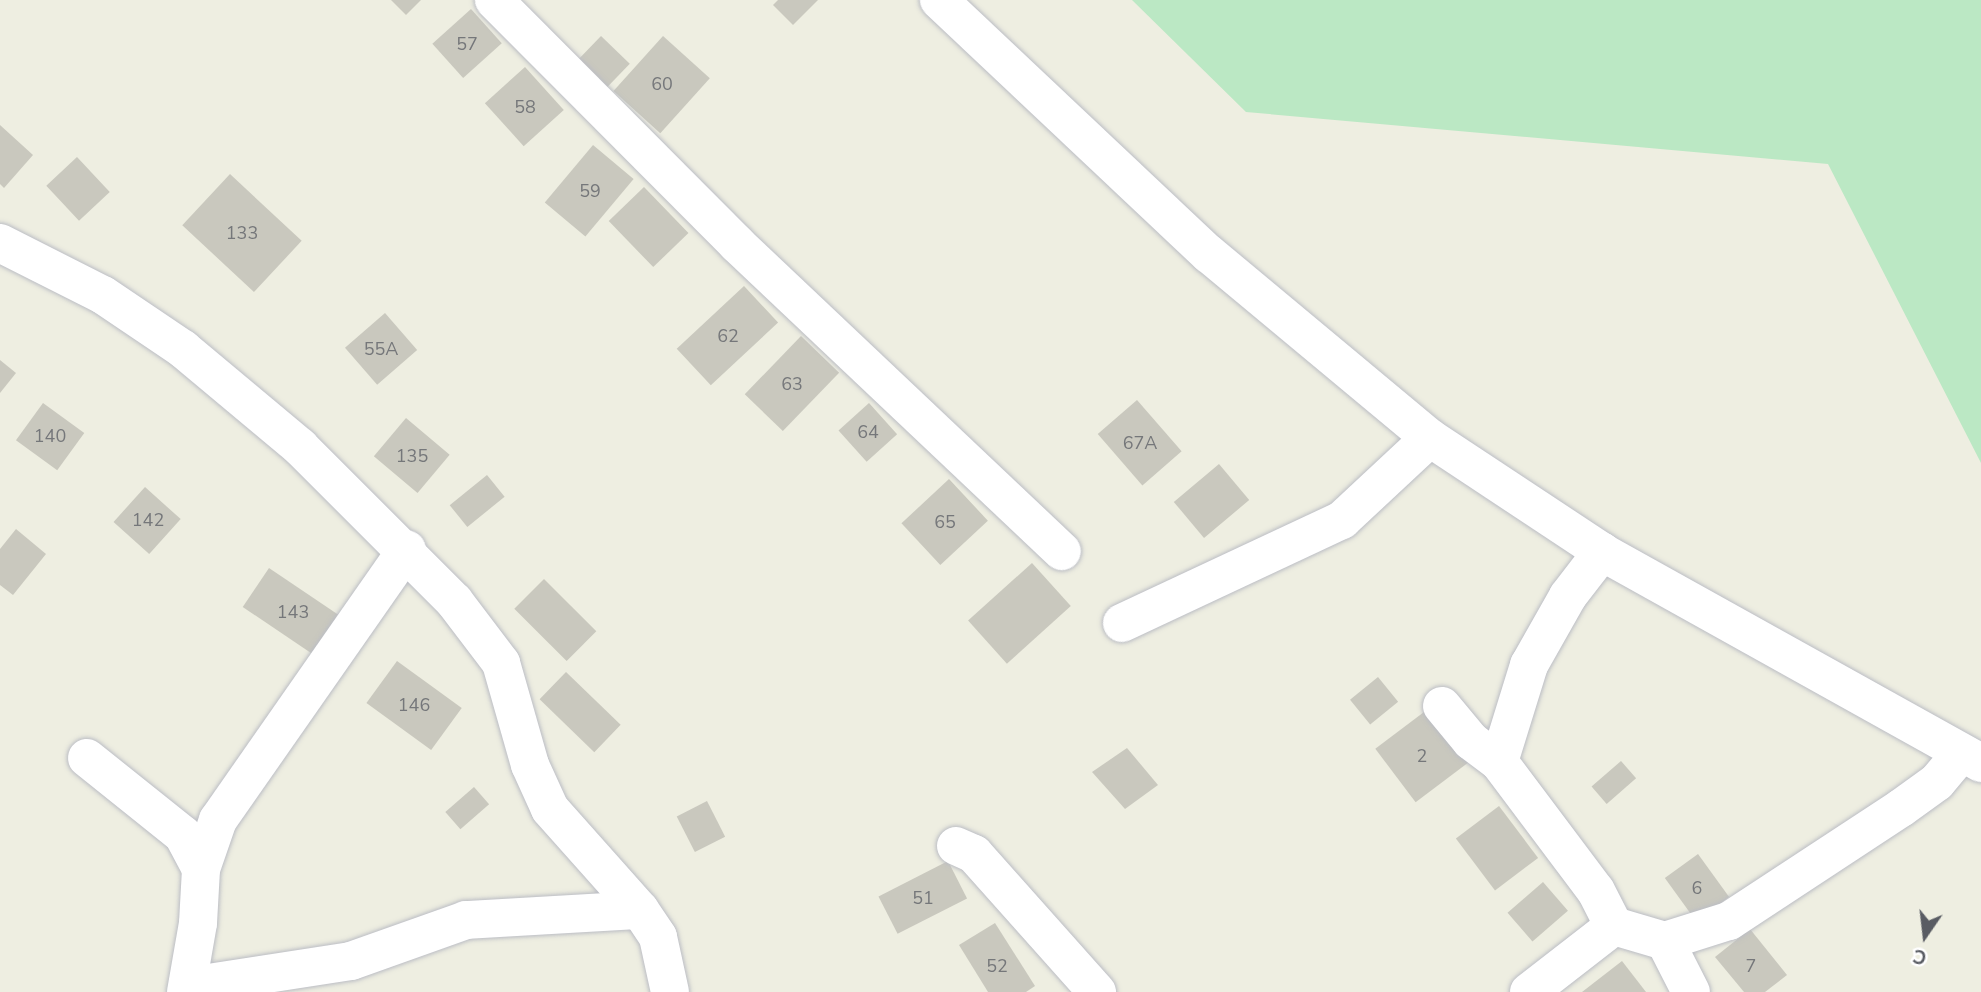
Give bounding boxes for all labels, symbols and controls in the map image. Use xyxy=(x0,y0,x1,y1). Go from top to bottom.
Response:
house number: 57 xyxy=(456,33,478,55)
house number: 60 xyxy=(651,73,673,95)
house number: 58 xyxy=(514,96,536,118)
house number: 59 xyxy=(579,180,601,202)
house number: 133 xyxy=(226,222,258,244)
house number: 62 xyxy=(717,325,739,347)
house number: 55А xyxy=(364,338,398,360)
house number: 63 xyxy=(781,373,803,395)
house number: 64 xyxy=(857,421,879,443)
house number: 140 xyxy=(34,425,66,447)
house number: 67А xyxy=(1123,432,1157,454)
house number: 135 xyxy=(396,445,428,467)
house number: 142 xyxy=(132,509,164,531)
house number: 65 xyxy=(934,511,956,533)
house number: 143 xyxy=(277,601,309,623)
house number: 146 xyxy=(398,694,430,716)
house number: 2 xyxy=(1417,745,1427,767)
house number: 6 xyxy=(1692,877,1702,899)
house number: 51 xyxy=(912,887,934,909)
north arrow xyxy=(1890,901,1960,971)
text: С xyxy=(1911,942,1929,971)
house number: 52 xyxy=(986,955,1008,977)
house number: 7 xyxy=(1746,955,1756,977)

